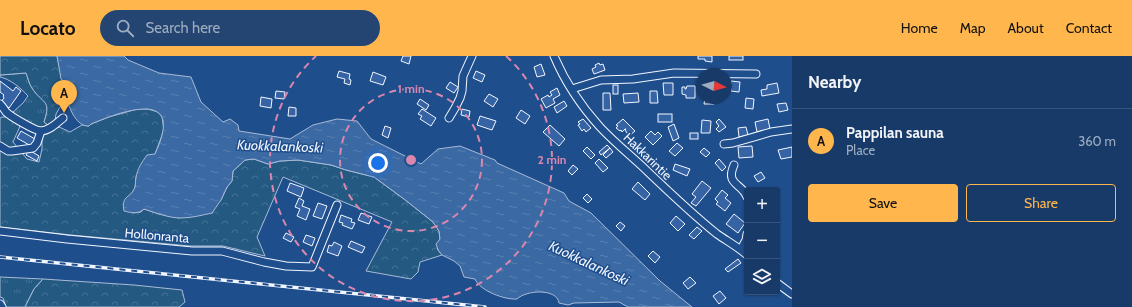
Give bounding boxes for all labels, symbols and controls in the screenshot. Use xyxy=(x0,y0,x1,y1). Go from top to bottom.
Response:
search box xyxy=(100,10,380,46)
text: Locato xyxy=(20,17,76,40)
icon: search xyxy=(114,17,136,39)
text: Search here xyxy=(146,19,220,37)
text: Home xyxy=(901,19,938,37)
text: Map xyxy=(960,19,985,37)
text: About xyxy=(1007,19,1044,37)
text: Contact xyxy=(1066,19,1112,37)
north arrow xyxy=(696,68,732,104)
text: Nearby xyxy=(808,72,861,92)
pin: A xyxy=(51,80,77,113)
text: 1 min xyxy=(397,81,425,96)
text: Pappilan sauna xyxy=(846,124,944,142)
street label: Hakkarintie xyxy=(621,129,676,183)
text: A xyxy=(817,133,825,149)
text: 360 m xyxy=(1078,133,1116,149)
water label: Kuokkalankoski xyxy=(237,135,324,157)
text: Place xyxy=(846,142,875,158)
text: 2 min xyxy=(538,152,566,167)
your location xyxy=(368,153,388,173)
centre of rings xyxy=(404,153,418,167)
button: Save xyxy=(808,184,958,222)
button: Share xyxy=(966,184,1116,222)
map controls xyxy=(744,187,780,295)
button: + xyxy=(744,187,780,223)
button: − xyxy=(744,223,780,259)
street label: Hollonranta xyxy=(124,224,191,246)
water label: Kuokkalankoski xyxy=(546,237,633,290)
button: layers xyxy=(744,259,780,295)

